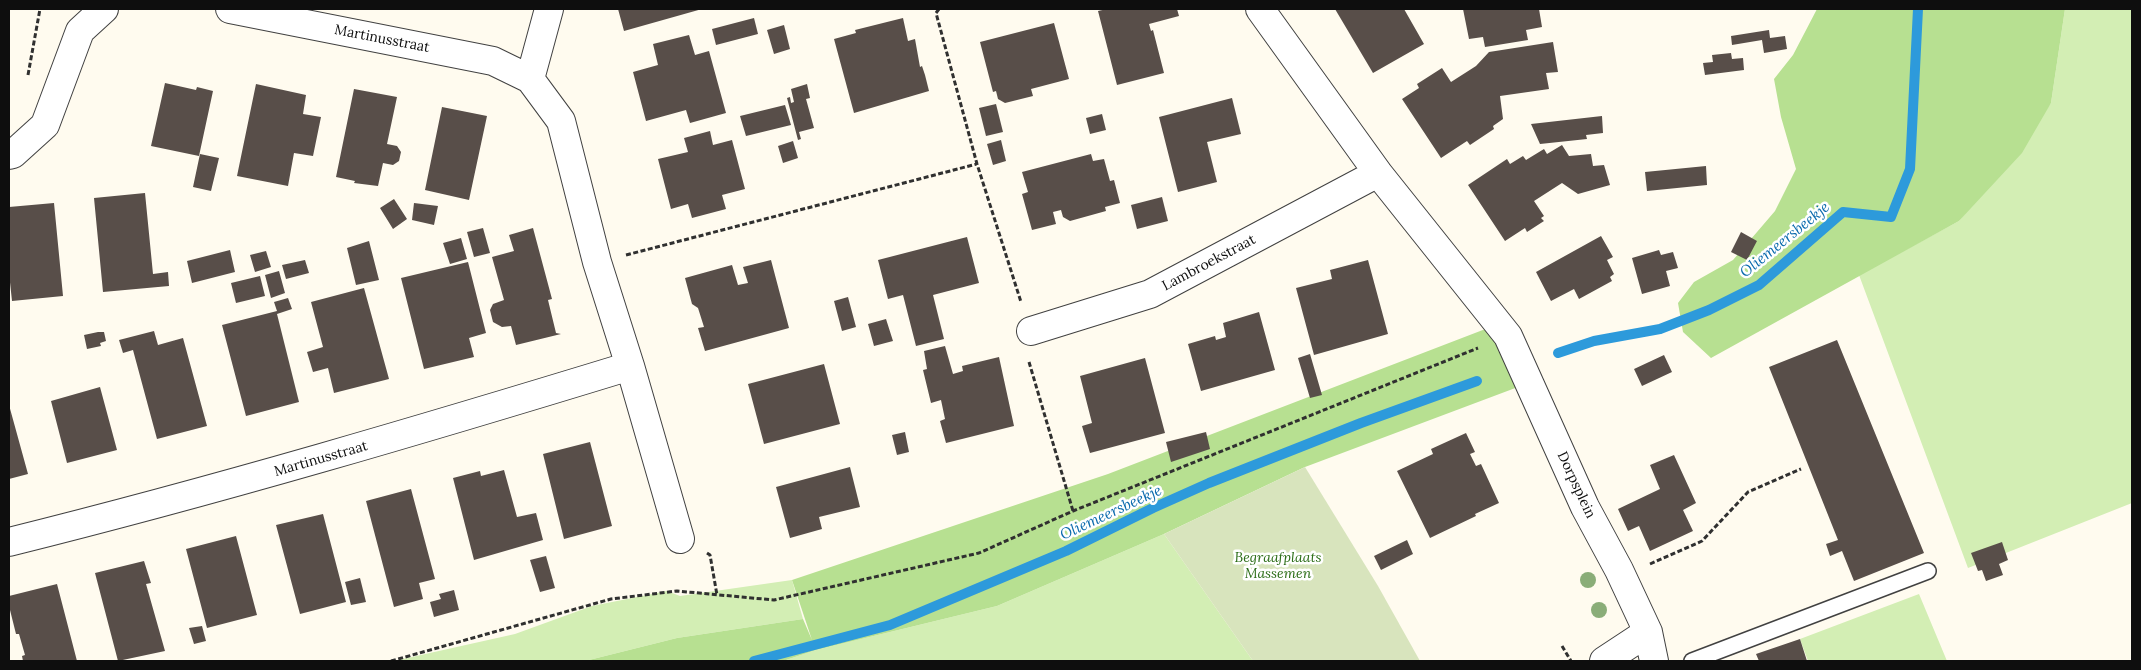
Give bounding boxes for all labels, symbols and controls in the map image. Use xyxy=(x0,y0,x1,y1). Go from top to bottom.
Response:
street label: Martinusstraat xyxy=(333,22,431,56)
water label: Oliemeersbeekje xyxy=(1737,198,1833,282)
street label: Lambroekstraat xyxy=(1160,231,1258,295)
street label: Martinusstraat xyxy=(272,438,370,480)
street label: Dorpsplein xyxy=(1553,449,1599,521)
water label: Oliemeersbeekje xyxy=(1057,482,1165,544)
park label: Begraafplaats Massemen xyxy=(1234,550,1322,582)

